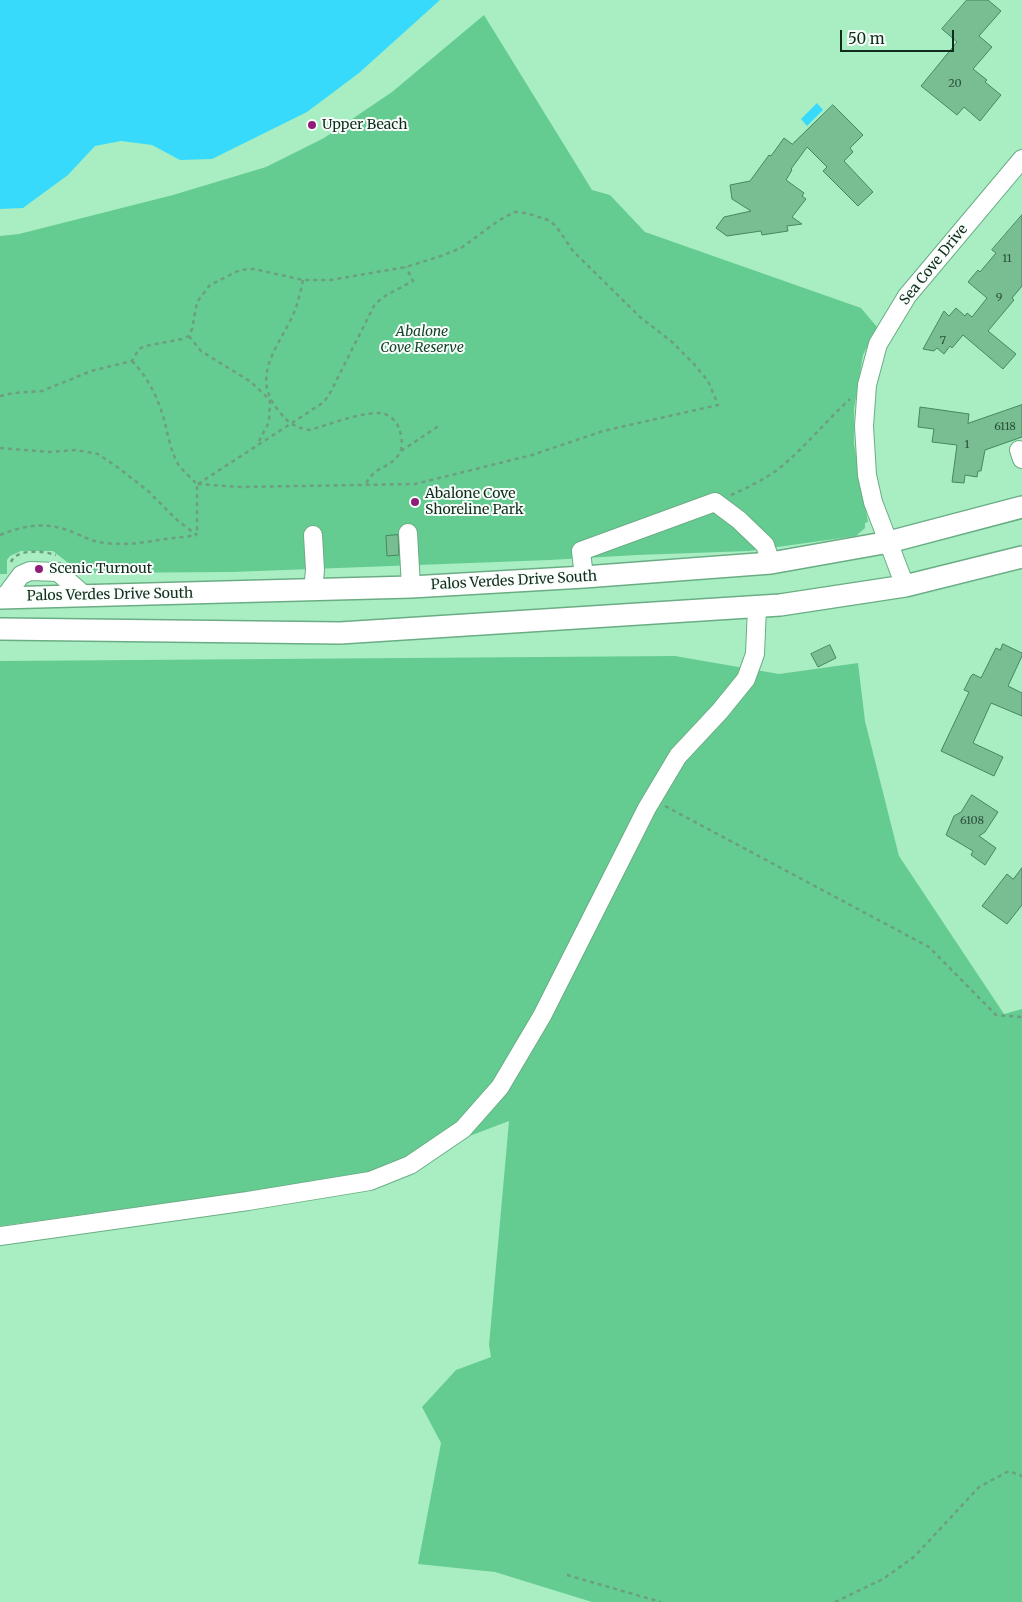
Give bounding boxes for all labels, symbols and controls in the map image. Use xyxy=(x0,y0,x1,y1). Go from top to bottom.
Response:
scale bar xyxy=(842,20,956,52)
text: 50 m xyxy=(848,29,885,48)
house number: 20 xyxy=(948,77,962,91)
place label: Upper Beach xyxy=(322,117,407,133)
marker: Upper Beach xyxy=(306,119,318,131)
street label: Sea Cove Drive xyxy=(896,221,972,309)
house number: 11 xyxy=(1002,252,1012,266)
house number: 9 xyxy=(996,291,1002,305)
park label: Abalone Cove Reserve xyxy=(380,324,464,357)
house number: 7 xyxy=(940,334,946,348)
house number: 6118 xyxy=(994,420,1016,434)
house number: 1 xyxy=(965,438,969,452)
place label: Abalone Cove Shoreline Park xyxy=(425,486,524,518)
marker: Abalone Cove Shoreline Park xyxy=(409,496,421,508)
place label: Scenic Turnout xyxy=(49,561,152,577)
marker: Scenic Turnout xyxy=(33,563,45,575)
street label: Palos Verdes Drive South xyxy=(430,568,598,594)
street label: Palos Verdes Drive South xyxy=(27,585,193,605)
house number: 6108 xyxy=(960,814,984,828)

